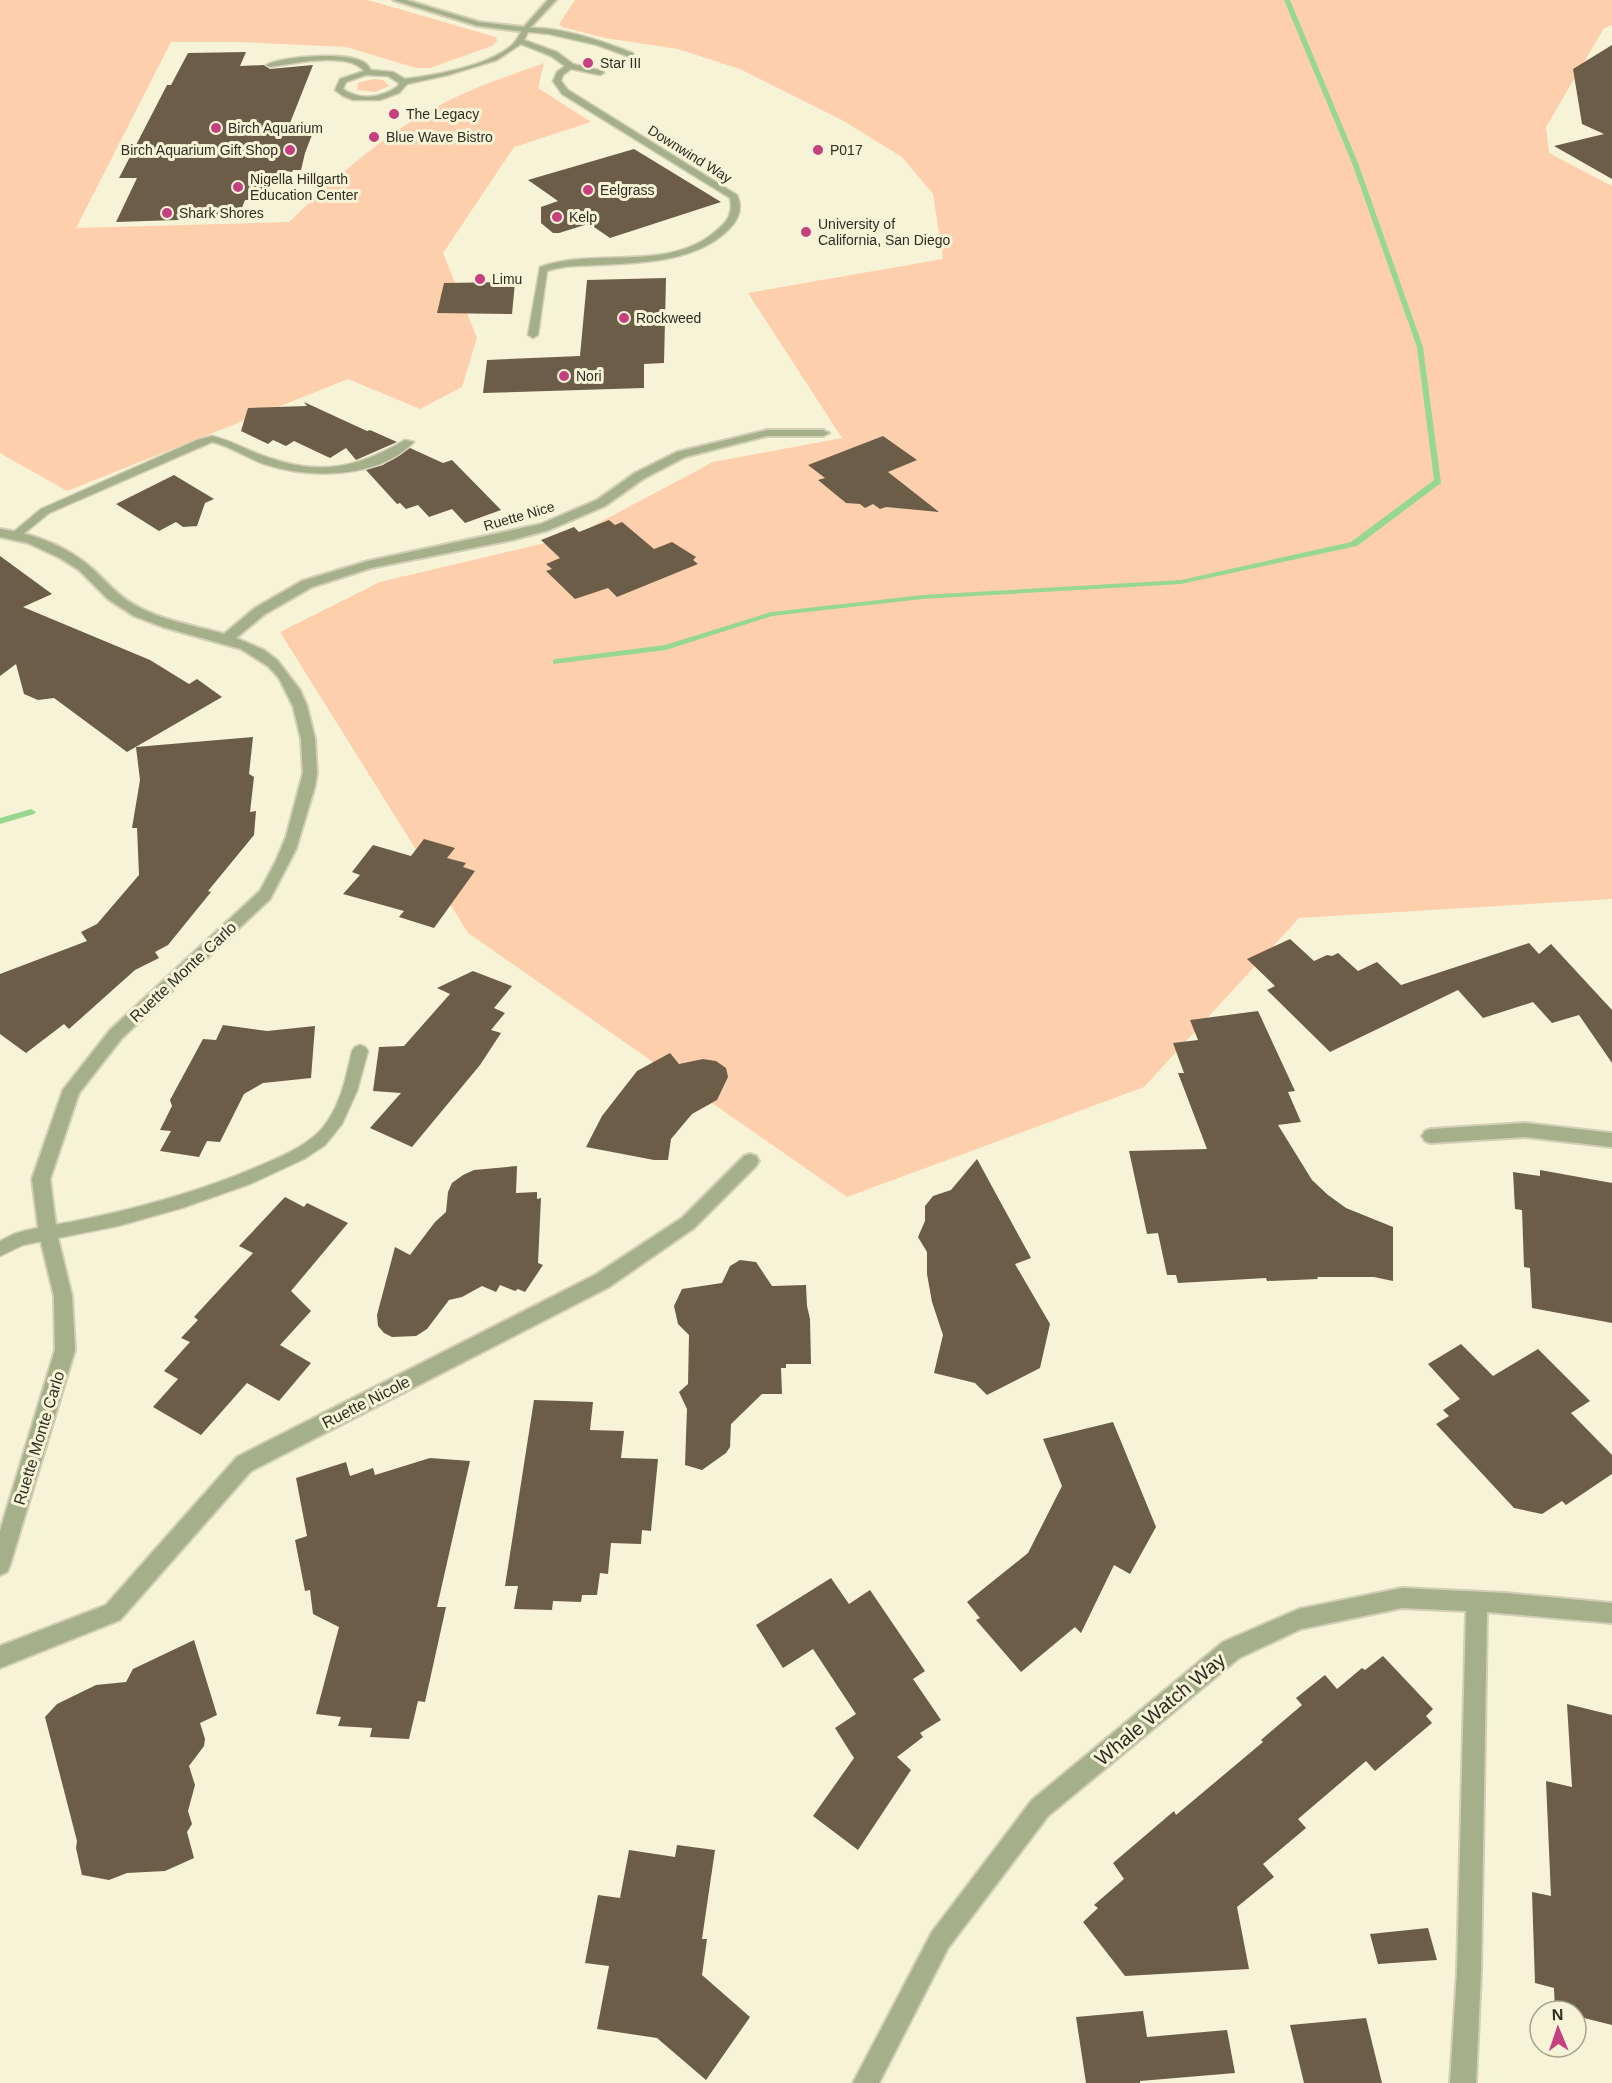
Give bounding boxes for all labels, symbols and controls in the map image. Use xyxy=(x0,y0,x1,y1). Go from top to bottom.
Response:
place label: Star III xyxy=(600,55,641,71)
marker: Star III xyxy=(581,56,595,70)
place label: The Legacy xyxy=(406,106,479,122)
marker: The Legacy xyxy=(387,107,401,121)
place label: Birch Aquarium xyxy=(228,120,323,136)
marker: Birch Aquarium xyxy=(209,121,223,135)
street label: Downwind Way xyxy=(645,122,735,186)
place label: Blue Wave Bistro xyxy=(386,129,493,145)
marker: Blue Wave Bistro xyxy=(367,130,381,144)
place label: Birch Aquarium Gift Shop xyxy=(121,142,278,158)
place label: P017 xyxy=(830,142,863,158)
marker: Birch Aquarium Gift Shop xyxy=(283,143,297,157)
marker: P017 xyxy=(811,143,825,157)
place label: Nigella Hillgarth Education Center xyxy=(250,171,359,203)
marker: Nigella Hillgarth Education Center xyxy=(231,180,245,194)
place label: Eelgrass xyxy=(600,182,654,198)
marker: Eelgrass xyxy=(581,183,595,197)
place label: Shark Shores xyxy=(179,205,264,221)
marker: Shark Shores xyxy=(160,206,174,220)
place label: Kelp xyxy=(569,209,597,225)
marker: Kelp xyxy=(550,210,564,224)
place label: University of California, San Diego xyxy=(818,216,951,248)
marker: University of California, San Diego xyxy=(799,225,813,239)
place label: Limu xyxy=(492,271,522,287)
marker: Limu xyxy=(473,272,487,286)
place label: Rockweed xyxy=(636,310,701,326)
marker: Rockweed xyxy=(617,311,631,325)
place label: Nori xyxy=(576,368,602,384)
marker: Nori xyxy=(557,369,571,383)
street label: Ruette Nice xyxy=(482,498,557,534)
street label: Ruette Monte Carlo xyxy=(126,918,240,1026)
street label: Ruette Monte Carlo xyxy=(11,1369,67,1507)
street label: Ruette Nicole xyxy=(319,1373,413,1431)
street label: Whale Watch Way xyxy=(1090,1648,1230,1770)
north arrow xyxy=(1528,1999,1588,2059)
text: N xyxy=(1551,2006,1564,2023)

